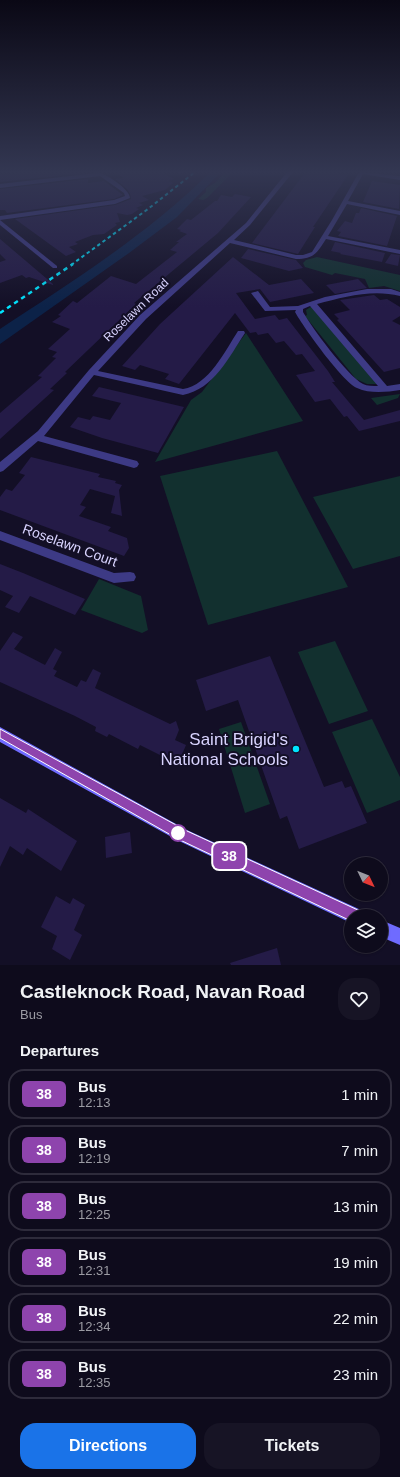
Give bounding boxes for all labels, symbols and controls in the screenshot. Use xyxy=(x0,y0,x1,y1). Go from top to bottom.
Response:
street label: Roselawn Road xyxy=(101,276,171,344)
street label: Roselawn Court xyxy=(20,520,120,570)
place label: Saint Brigid's National Schools xyxy=(160,730,288,769)
marker: Saint Brigid's National Schools xyxy=(291,744,301,754)
unlabelled marker xyxy=(169,824,187,842)
line badge: 38 xyxy=(211,843,247,869)
text: 38 xyxy=(221,848,237,864)
north arrow xyxy=(344,857,388,901)
map controls xyxy=(344,857,388,953)
button: layers xyxy=(344,909,388,953)
button: heart xyxy=(338,978,380,1020)
text: Castleknock Road, Navan Road xyxy=(20,981,305,1002)
text: Bus xyxy=(20,1007,42,1022)
text: Departures xyxy=(20,1042,99,1059)
text: Bus xyxy=(78,1078,106,1095)
text: 38 xyxy=(36,1086,52,1102)
text: 1 min xyxy=(341,1086,378,1103)
text: 12:13 xyxy=(78,1095,111,1110)
text: Bus xyxy=(78,1134,106,1151)
text: 38 xyxy=(36,1142,52,1158)
text: 7 min xyxy=(341,1142,378,1159)
text: 12:19 xyxy=(78,1151,111,1166)
text: Bus xyxy=(78,1190,106,1207)
text: 38 xyxy=(36,1198,52,1214)
text: 13 min xyxy=(333,1198,378,1215)
text: 12:25 xyxy=(78,1207,111,1222)
text: Bus xyxy=(78,1246,106,1263)
text: 38 xyxy=(36,1254,52,1270)
text: 19 min xyxy=(333,1254,378,1271)
text: 12:31 xyxy=(78,1263,111,1278)
text: Bus xyxy=(78,1302,106,1319)
text: 38 xyxy=(36,1310,52,1326)
text: 22 min xyxy=(333,1310,378,1327)
text: 12:34 xyxy=(78,1319,111,1334)
text: Bus xyxy=(78,1358,106,1375)
text: 38 xyxy=(36,1366,52,1382)
text: 23 min xyxy=(333,1366,378,1383)
text: 12:35 xyxy=(78,1375,111,1390)
button: Directions xyxy=(20,1423,196,1469)
button: Tickets xyxy=(204,1423,380,1469)

